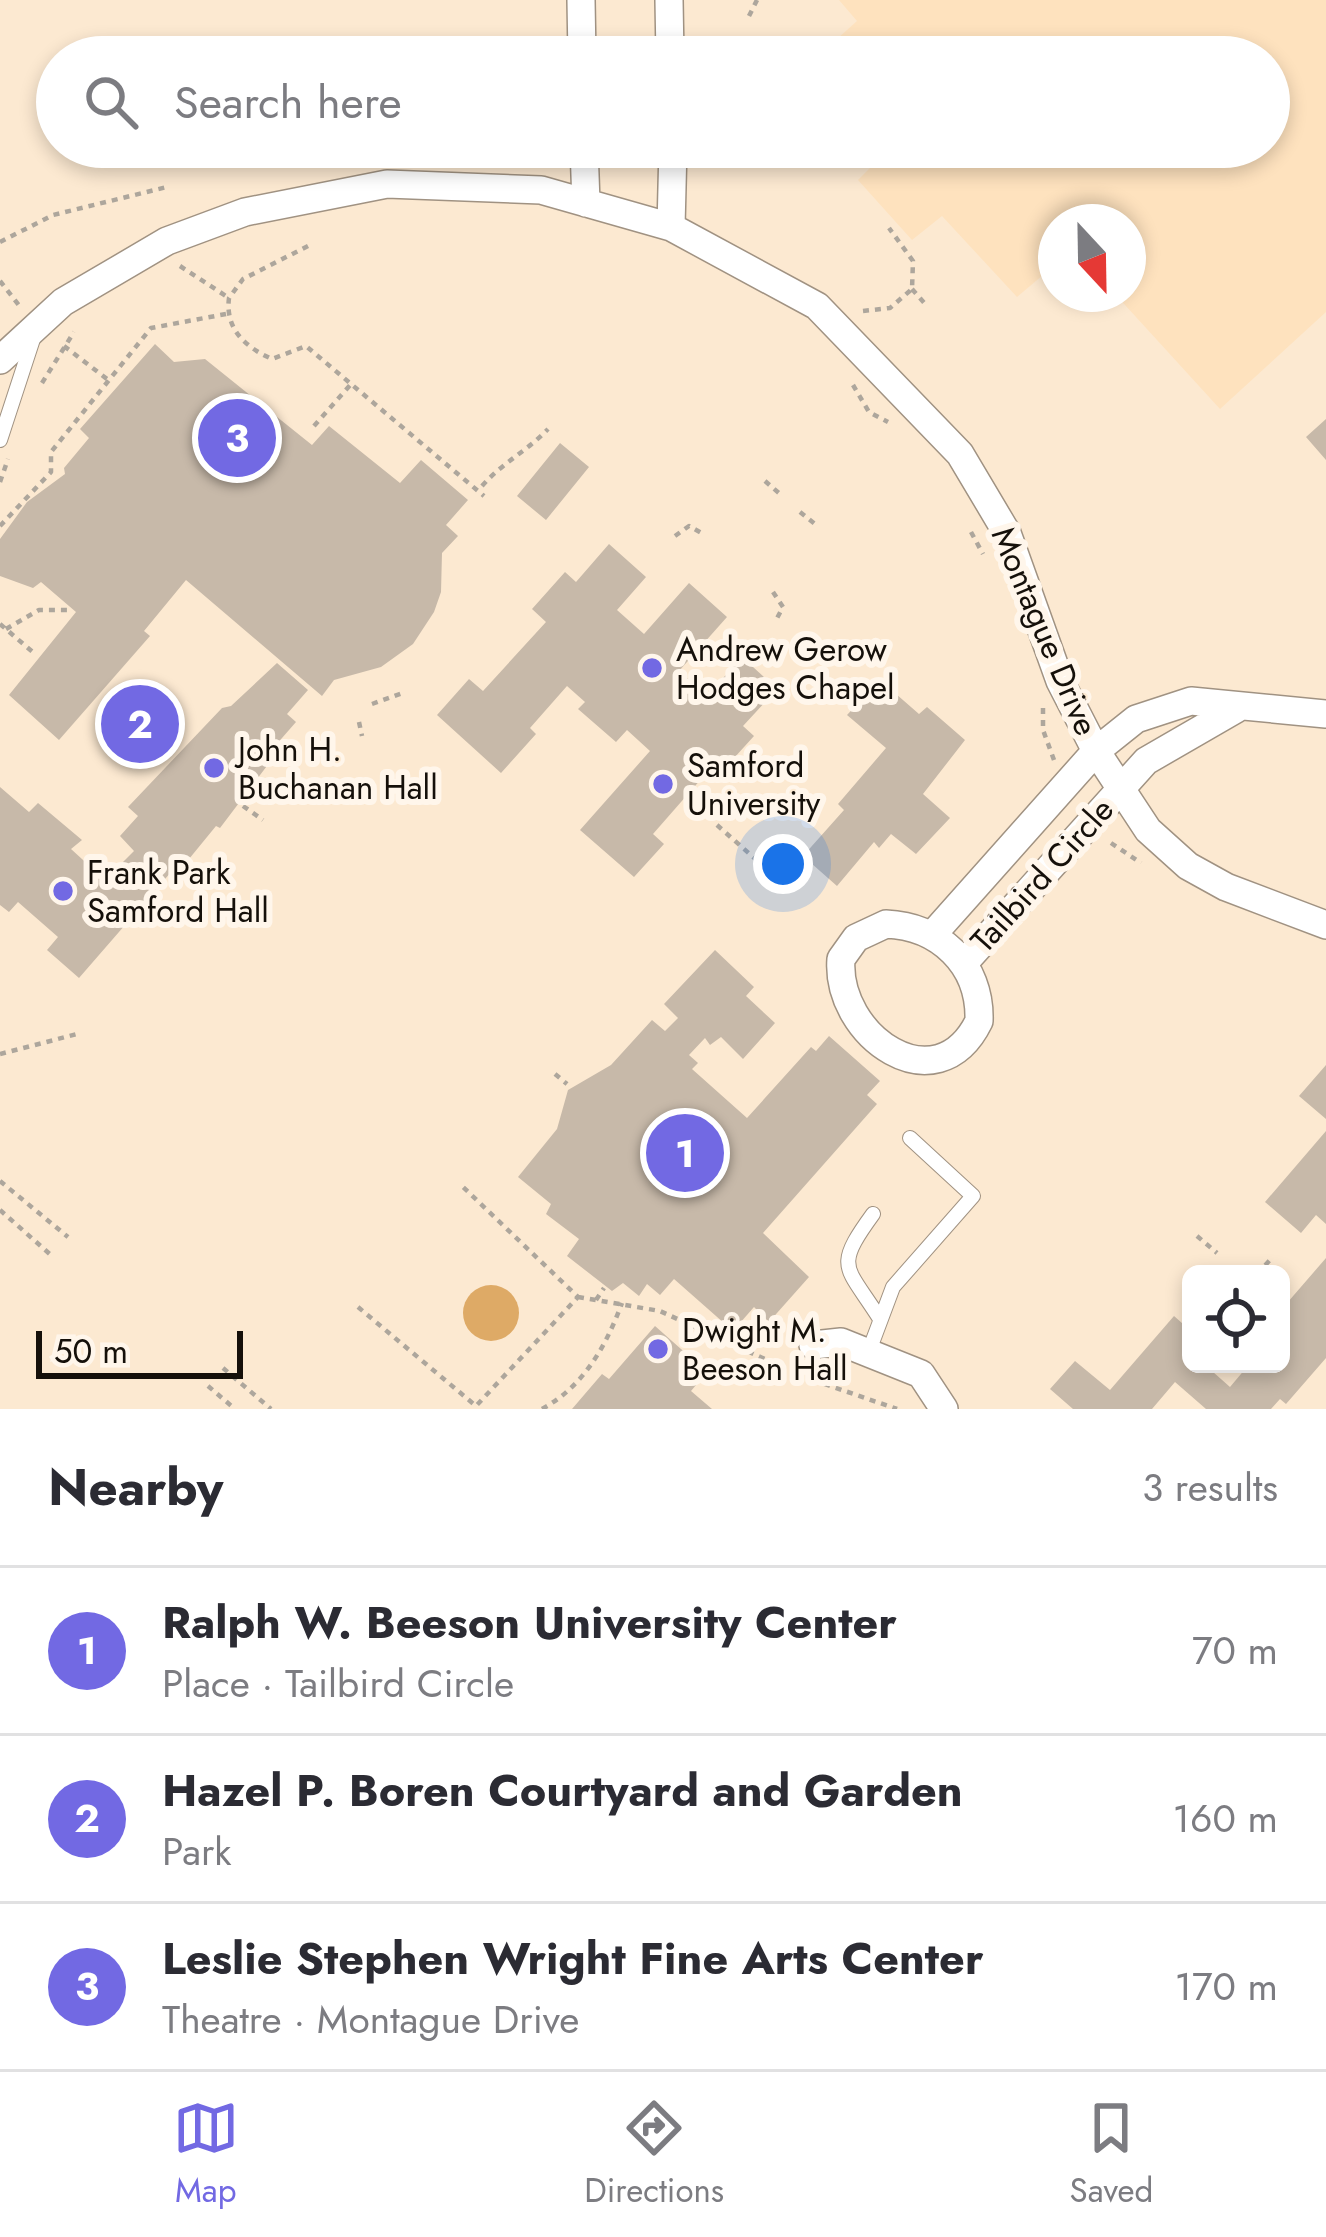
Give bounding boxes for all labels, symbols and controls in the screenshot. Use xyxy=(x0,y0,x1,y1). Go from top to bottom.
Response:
search box xyxy=(36,36,1290,168)
icon: search xyxy=(78,69,144,135)
text: Search here xyxy=(174,70,402,135)
north arrow xyxy=(1038,204,1146,312)
pin: 3 xyxy=(198,393,276,483)
street label: Montague Drive xyxy=(980,520,1110,742)
place label: Andrew Gerow Hodges Chapel xyxy=(676,626,895,711)
marker: Andrew Gerow Hodges Chapel xyxy=(639,655,665,681)
pin: 2 xyxy=(101,679,179,769)
place label: John H. Buchanan Hall xyxy=(234,726,438,811)
place label: Samford University xyxy=(687,742,821,827)
marker: John H. Buchanan Hall xyxy=(201,755,227,781)
marker: Samford University xyxy=(650,771,676,797)
street label: Tailbird Circle xyxy=(960,787,1124,963)
your location xyxy=(753,834,813,894)
place label: Frank Park Samford Hall xyxy=(87,849,269,934)
marker: Frank Park Samford Hall xyxy=(50,878,76,904)
pin: 1 xyxy=(646,1108,724,1198)
map controls xyxy=(1182,1265,1290,1373)
button: locate xyxy=(1182,1265,1290,1373)
place label: Dwight M. Beeson Hall xyxy=(682,1307,848,1392)
scale bar xyxy=(36,1325,243,1378)
text: 50 m xyxy=(54,1328,128,1375)
marker: Dwight M. Beeson Hall xyxy=(645,1336,671,1362)
text: Nearby xyxy=(48,1450,223,1524)
text: 3 results xyxy=(1142,1459,1278,1516)
text: Ralph W. Beeson University Center xyxy=(162,1590,897,1655)
text: 1 xyxy=(77,1622,97,1679)
text: 70 m xyxy=(1192,1622,1278,1679)
text: Place · Tailbird Circle xyxy=(162,1655,514,1712)
text: Hazel P. Boren Courtyard and Garden xyxy=(162,1758,963,1823)
text: 2 xyxy=(74,1790,100,1847)
text: 160 m xyxy=(1172,1790,1278,1847)
text: Park xyxy=(162,1823,232,1880)
text: Leslie Stephen Wright Fine Arts Center xyxy=(162,1926,983,1991)
text: 3 xyxy=(75,1958,99,2015)
text: 170 m xyxy=(1174,1958,1278,2015)
text: Theatre · Montague Drive xyxy=(162,1991,579,2048)
tab: Map xyxy=(173,2095,239,2214)
tab: Directions xyxy=(584,2095,724,2214)
tab: Saved xyxy=(1070,2095,1153,2214)

